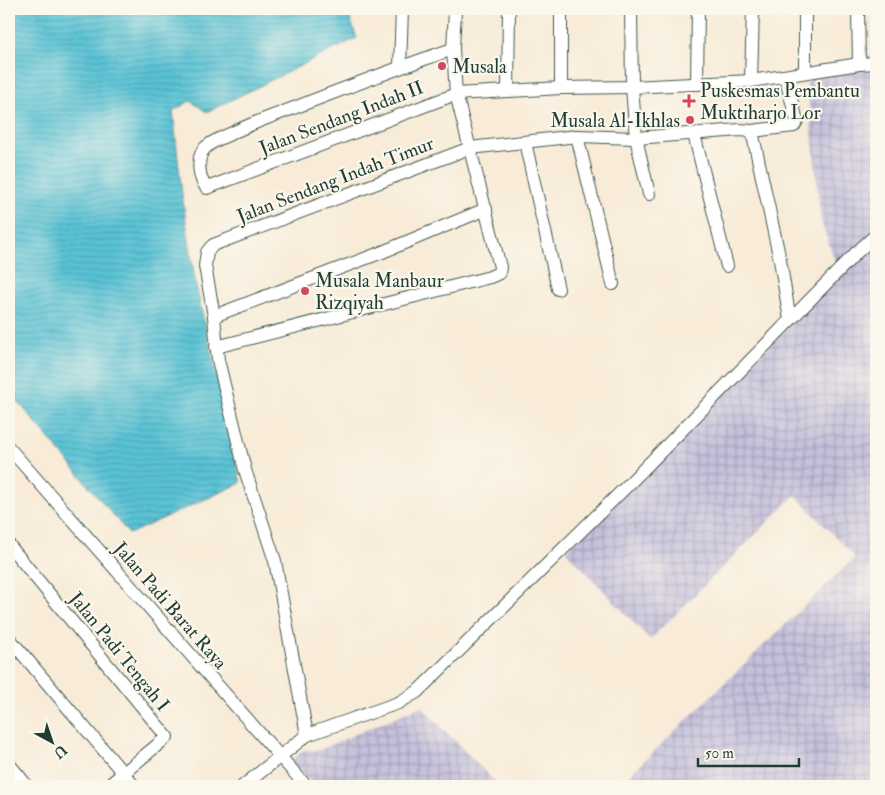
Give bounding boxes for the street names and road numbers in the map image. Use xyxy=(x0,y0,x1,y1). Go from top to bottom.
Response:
street label: Jalan Sendang Indah II xyxy=(255,76,427,161)
street label: Jalan Sendang Indah Timur xyxy=(233,131,437,229)
street label: Jalan Padi Barat Raya xyxy=(108,536,232,674)
street label: Jalan Padi Tengah I xyxy=(63,586,175,716)

